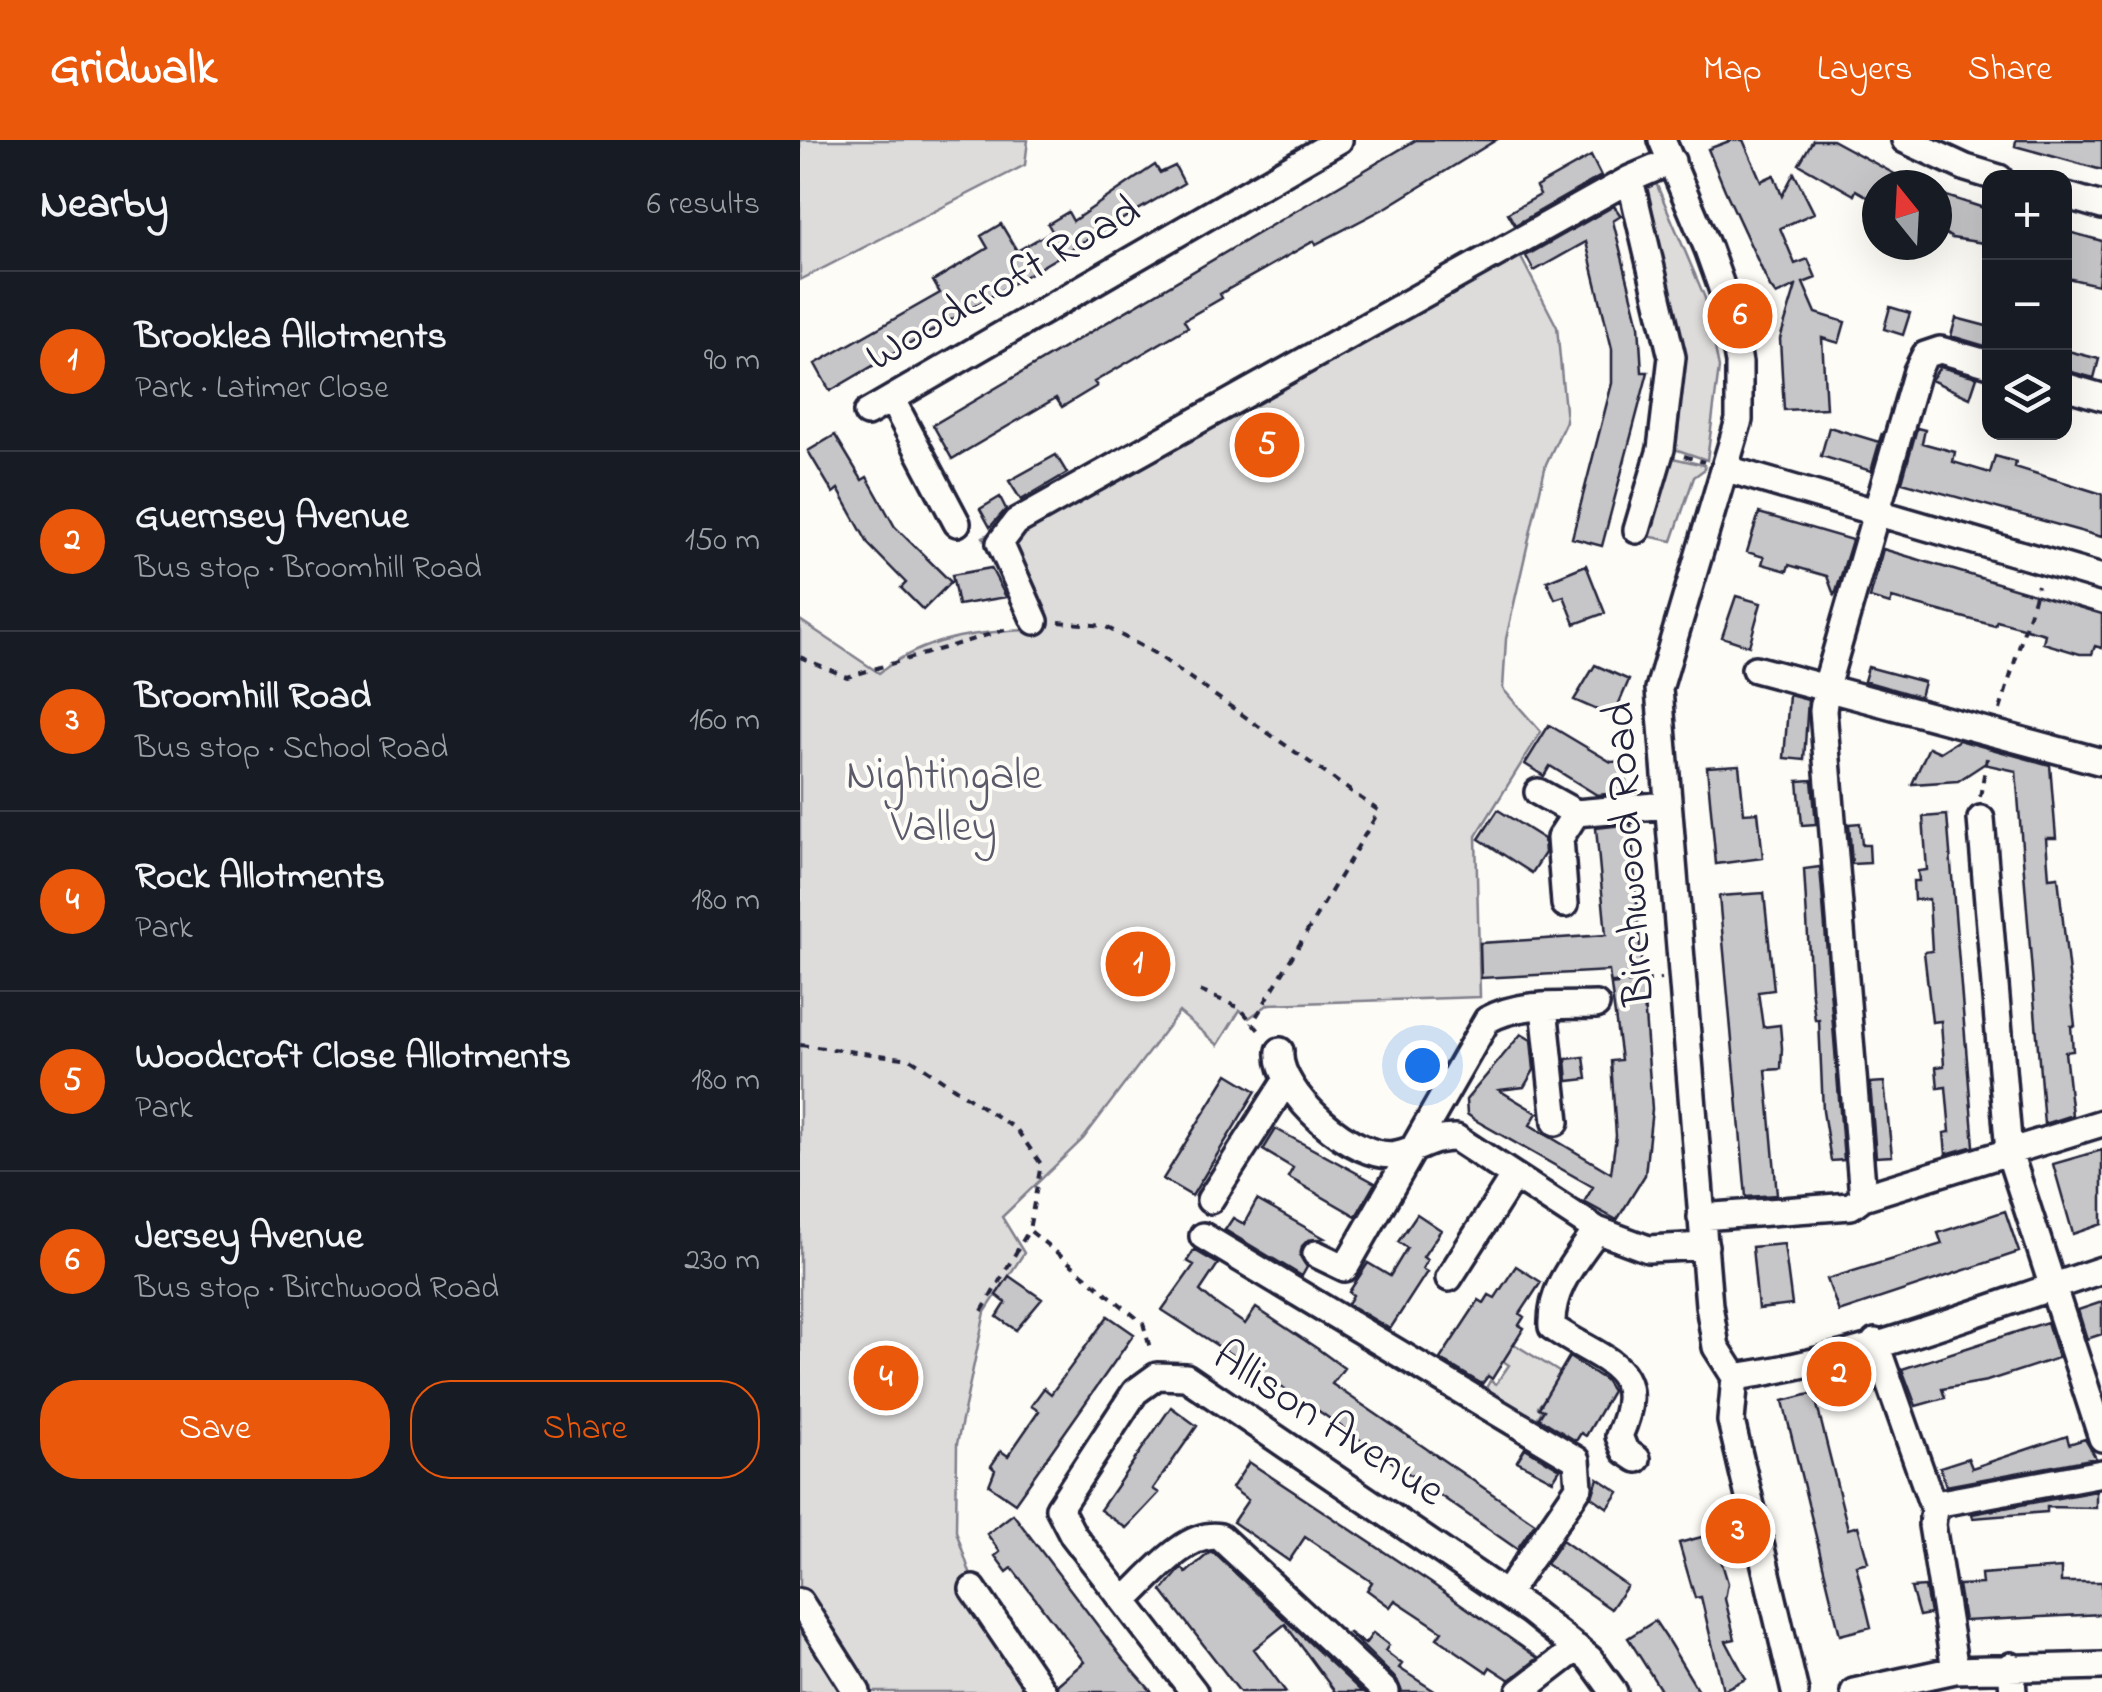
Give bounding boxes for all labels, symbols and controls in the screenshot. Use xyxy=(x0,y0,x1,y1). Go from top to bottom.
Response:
text: Gridwalk xyxy=(50,35,217,105)
text: Map xyxy=(1703,45,1762,96)
text: Layers xyxy=(1817,45,1912,96)
text: Share xyxy=(1967,45,2052,96)
north arrow xyxy=(1862,170,1952,260)
map controls xyxy=(1982,170,2072,440)
button: + xyxy=(1982,170,2072,260)
text: Nearby xyxy=(40,175,168,236)
street label: Woodcroft Road xyxy=(854,180,1154,390)
text: 6 results xyxy=(647,182,760,229)
button: − xyxy=(1982,260,2072,350)
pin: 6 xyxy=(1708,278,1772,354)
text: Brooklea Allotments xyxy=(135,310,447,366)
text: 1 xyxy=(67,338,78,385)
text: 90 m xyxy=(704,338,760,385)
button: layers xyxy=(1982,350,2072,440)
text: Park · Latimer Close xyxy=(135,366,389,413)
pin: 5 xyxy=(1234,408,1300,482)
text: Guernsey Avenue xyxy=(135,490,409,546)
text: 2 xyxy=(65,518,80,565)
text: 150 m xyxy=(685,518,760,565)
text: Bus stop · Broomhill Road xyxy=(135,546,482,593)
text: Broomhill Road xyxy=(135,670,371,726)
text: 3 xyxy=(66,698,79,745)
text: 160 m xyxy=(689,698,760,745)
street label: Birchwood Road xyxy=(1587,700,1675,1009)
text: Bus stop · School Road xyxy=(135,726,448,773)
park label: Nightingale Valley xyxy=(846,744,1043,862)
text: Rock Allotments xyxy=(135,850,385,906)
text: 4 xyxy=(66,878,79,925)
text: 180 m xyxy=(691,878,760,925)
text: Park xyxy=(135,906,193,953)
pin: 1 xyxy=(1106,926,1170,1002)
text: Woodcroft Close Allotments xyxy=(135,1030,571,1086)
your location xyxy=(1397,1040,1448,1091)
text: 5 xyxy=(63,1058,82,1105)
text: 180 m xyxy=(691,1058,760,1105)
text: Park xyxy=(135,1086,193,1133)
text: Jersey Avenue xyxy=(135,1210,363,1266)
text: 6 xyxy=(65,1238,80,1285)
text: 230 m xyxy=(684,1238,760,1285)
text: Bus stop · Birchwood Road xyxy=(135,1266,499,1313)
street label: Allison Avenue xyxy=(1199,1325,1458,1525)
pin: 2 xyxy=(1806,1336,1872,1412)
pin: 4 xyxy=(854,1340,918,1416)
button: Save xyxy=(40,1380,390,1479)
button: Share xyxy=(410,1380,760,1479)
pin: 3 xyxy=(1706,1494,1770,1568)

